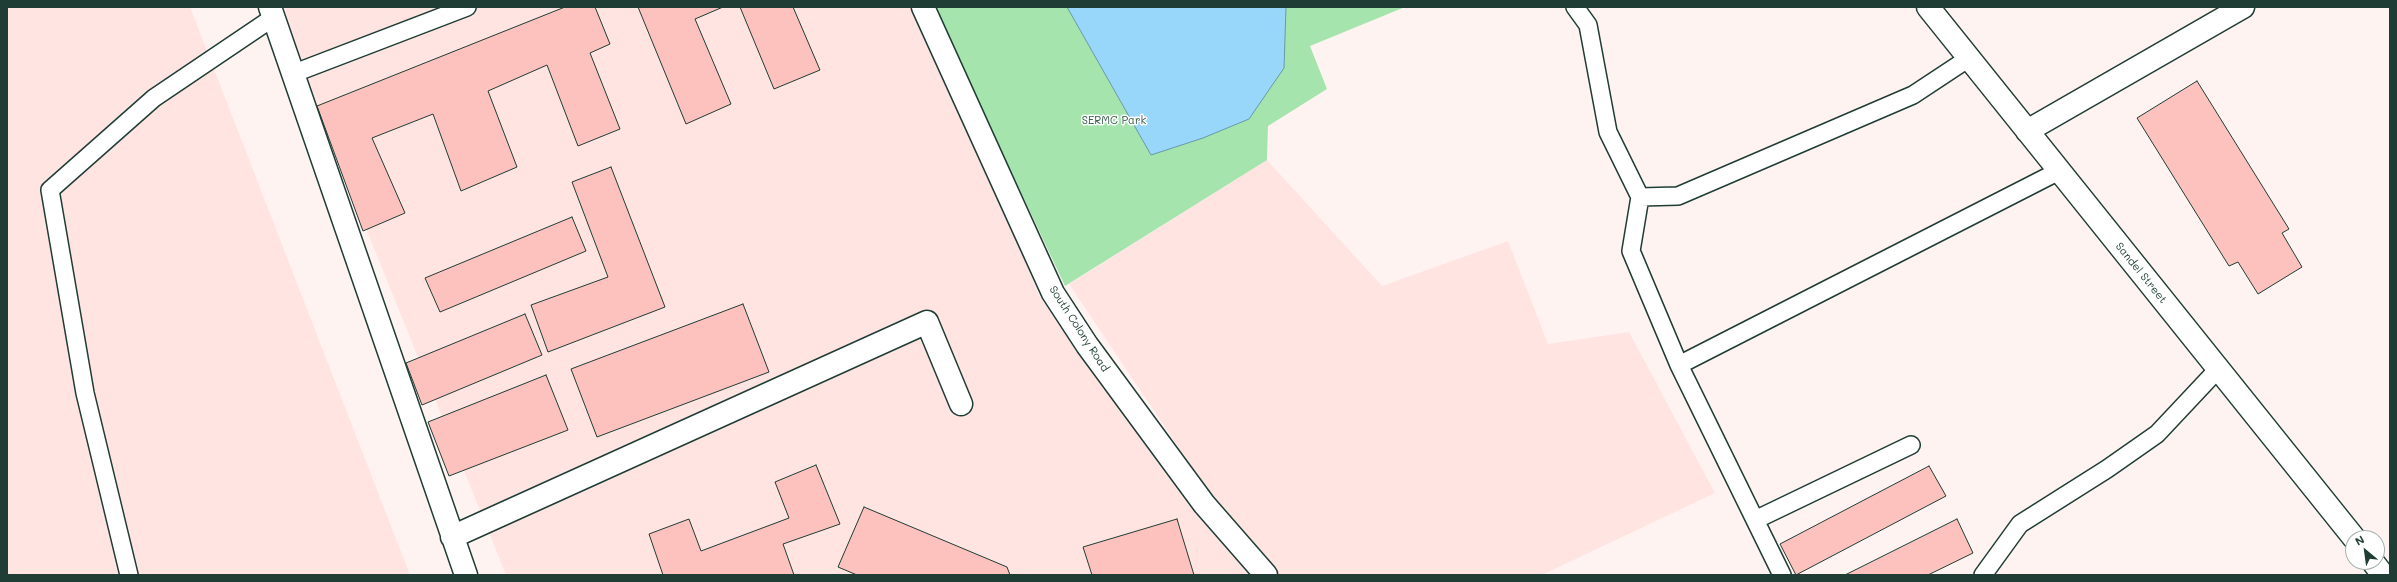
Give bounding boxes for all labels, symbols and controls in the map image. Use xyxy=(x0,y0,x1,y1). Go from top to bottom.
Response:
park label: SERMC Park xyxy=(1082,114,1146,128)
street label: Sandel Street xyxy=(2113,240,2169,306)
street label: South Colony Road xyxy=(1046,284,1112,374)
north arrow xyxy=(2345,530,2385,570)
text: N xyxy=(2352,531,2367,549)

